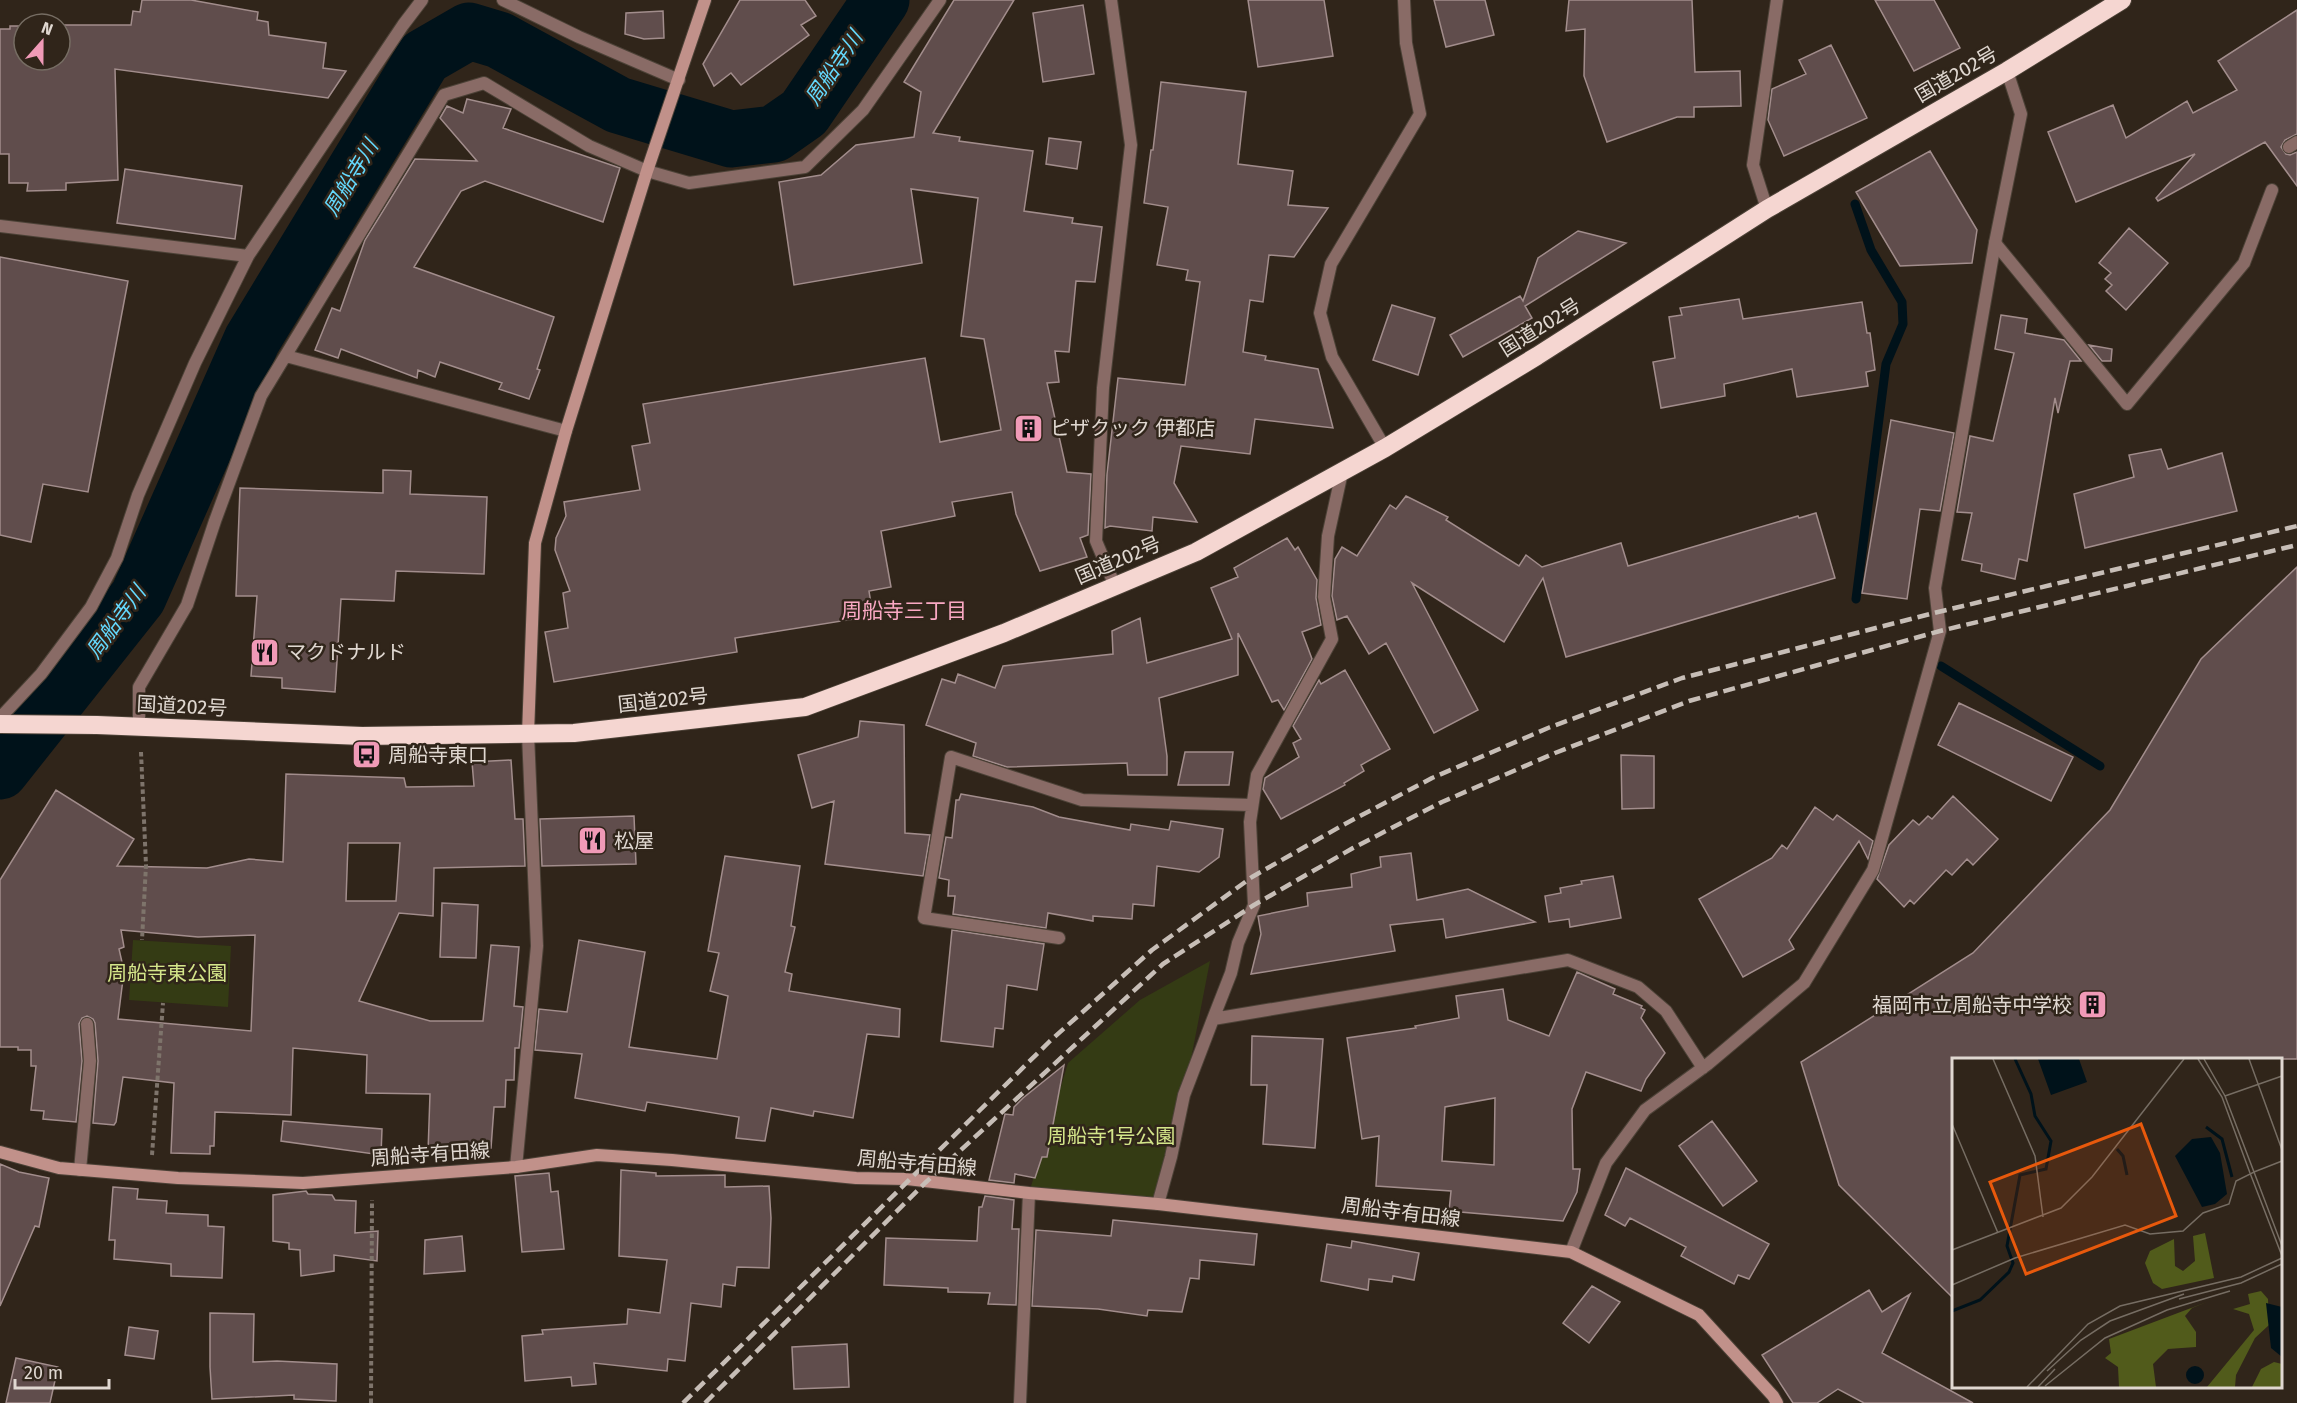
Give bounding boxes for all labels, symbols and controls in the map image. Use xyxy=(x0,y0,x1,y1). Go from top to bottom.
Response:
north arrow xyxy=(12,12,72,72)
text: N xyxy=(39,18,56,39)
water label: 周船寺川 xyxy=(800,24,869,110)
street label: 国道202号 xyxy=(1911,41,2001,107)
water label: 周船寺川 xyxy=(318,134,385,221)
street label: 国道202号 xyxy=(1495,293,1585,361)
building icon: ピザクック 伊都店 xyxy=(1013,412,1045,444)
place label: ピザクック 伊都店 xyxy=(1050,416,1215,440)
street label: 国道202号 xyxy=(1072,531,1164,589)
water label: 周船寺川 xyxy=(81,579,152,664)
district label: 周船寺三丁目 xyxy=(841,598,967,624)
restaurant icon: マクドナルド xyxy=(249,636,281,668)
place label: マクドナルド xyxy=(286,640,406,664)
street label: 国道202号 xyxy=(617,683,709,717)
street label: 国道202号 xyxy=(136,692,228,720)
bus stop icon: 周船寺東口 xyxy=(351,739,383,771)
place label: 周船寺東口 xyxy=(388,743,488,767)
restaurant icon: 松屋 xyxy=(577,825,609,857)
place label: 松屋 xyxy=(614,829,654,853)
park label: 周船寺東公園 xyxy=(107,961,227,985)
building icon: 福岡市立周船寺中学校 xyxy=(2077,989,2109,1021)
place label: 福岡市立周船寺中学校 xyxy=(1872,993,2072,1017)
inset map xyxy=(1952,1058,2282,1388)
park label: 周船寺1号公園 xyxy=(1047,1124,1175,1148)
street label: 周船寺有田線 xyxy=(369,1138,491,1170)
street label: 周船寺有田線 xyxy=(856,1146,978,1180)
street label: 周船寺有田線 xyxy=(1340,1193,1462,1231)
scale bar xyxy=(15,1352,110,1390)
text: 20 m xyxy=(24,1362,63,1384)

